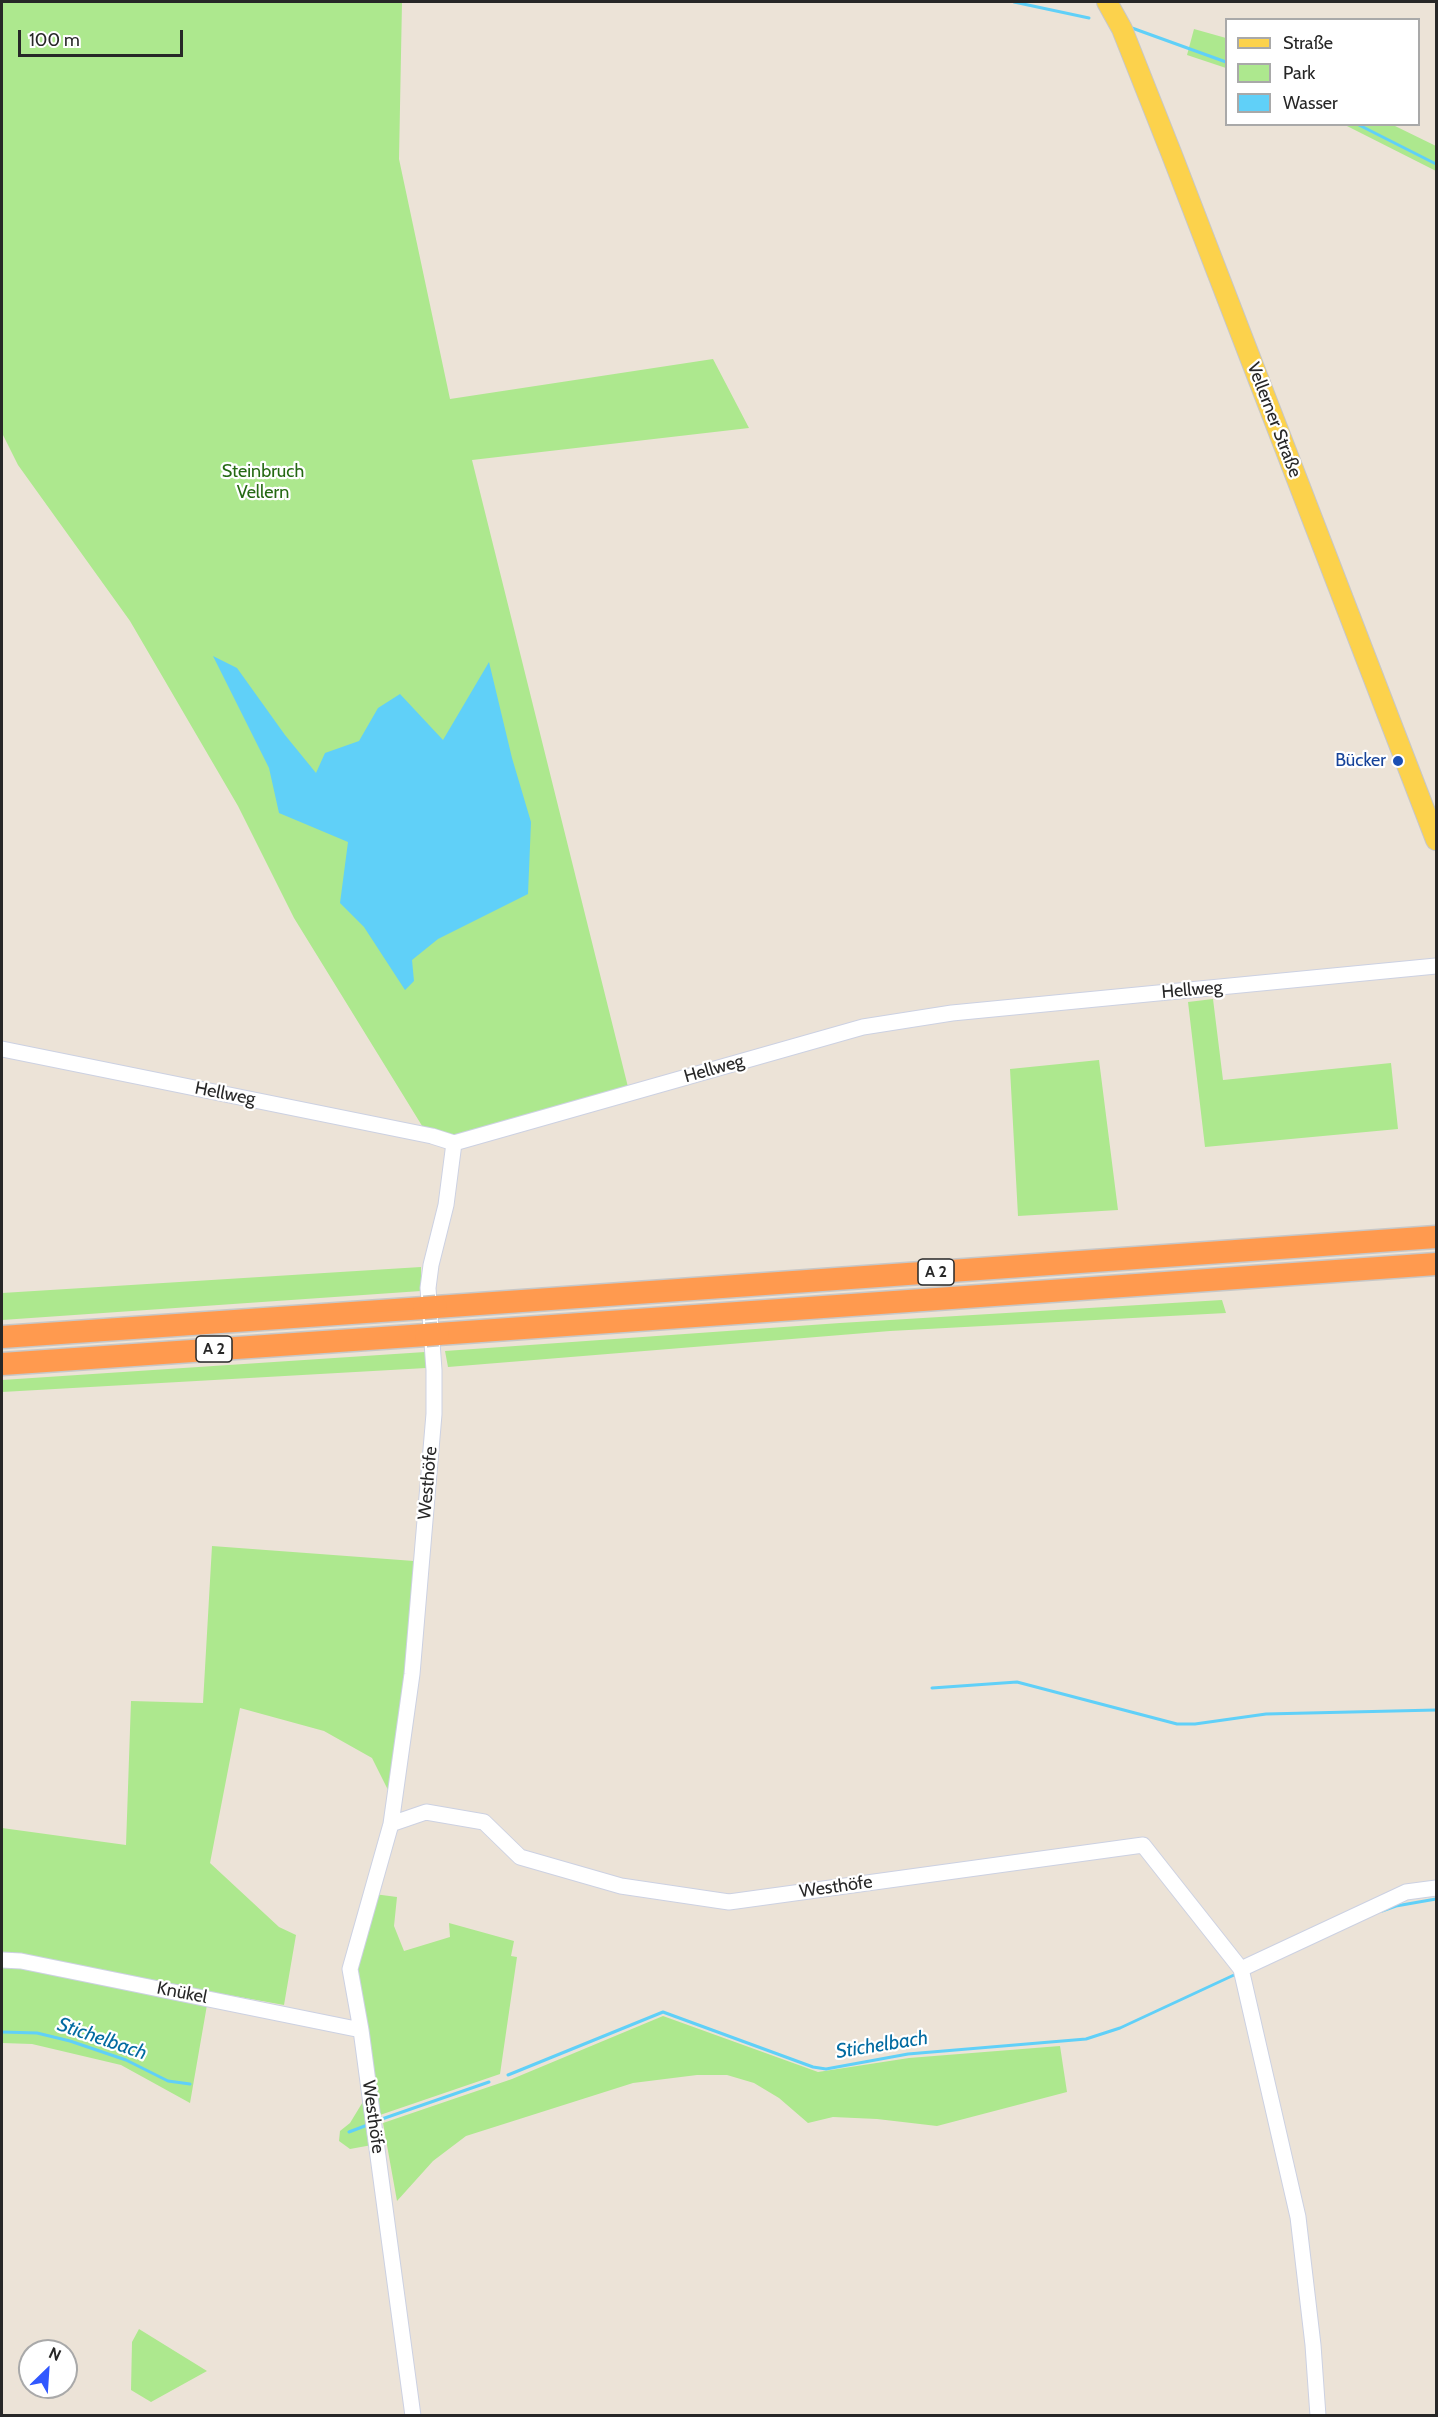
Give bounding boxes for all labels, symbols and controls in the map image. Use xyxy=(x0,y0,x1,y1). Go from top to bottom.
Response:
scale bar xyxy=(21,18,186,56)
legend xyxy=(1225,18,1420,126)
text: 100 m xyxy=(29,29,80,51)
text: Straße xyxy=(1283,32,1333,54)
text: Park xyxy=(1283,62,1315,84)
text: Wasser xyxy=(1283,92,1338,114)
street label: Vellerner Straße xyxy=(1242,359,1306,481)
park label: Steinbruch Vellern xyxy=(222,461,304,504)
place label: Bücker xyxy=(1335,750,1386,772)
marker: Bücker xyxy=(1391,754,1405,768)
street label: Hellweg xyxy=(1161,977,1223,1003)
street label: Hellweg xyxy=(682,1050,746,1088)
street label: Hellweg xyxy=(193,1078,257,1110)
road number: A 2 xyxy=(918,1259,954,1285)
road number: A 2 xyxy=(196,1336,232,1362)
street label: Westhöfe xyxy=(414,1445,442,1521)
street label: Westhöfe xyxy=(798,1871,874,1903)
street label: Knükel xyxy=(155,1978,209,2008)
water label: Stichelbach xyxy=(54,2013,150,2065)
water label: Stichelbach xyxy=(834,2026,930,2064)
street label: Westhöfe xyxy=(357,2079,389,2155)
north arrow xyxy=(18,2339,78,2399)
text: N xyxy=(46,2343,64,2365)

